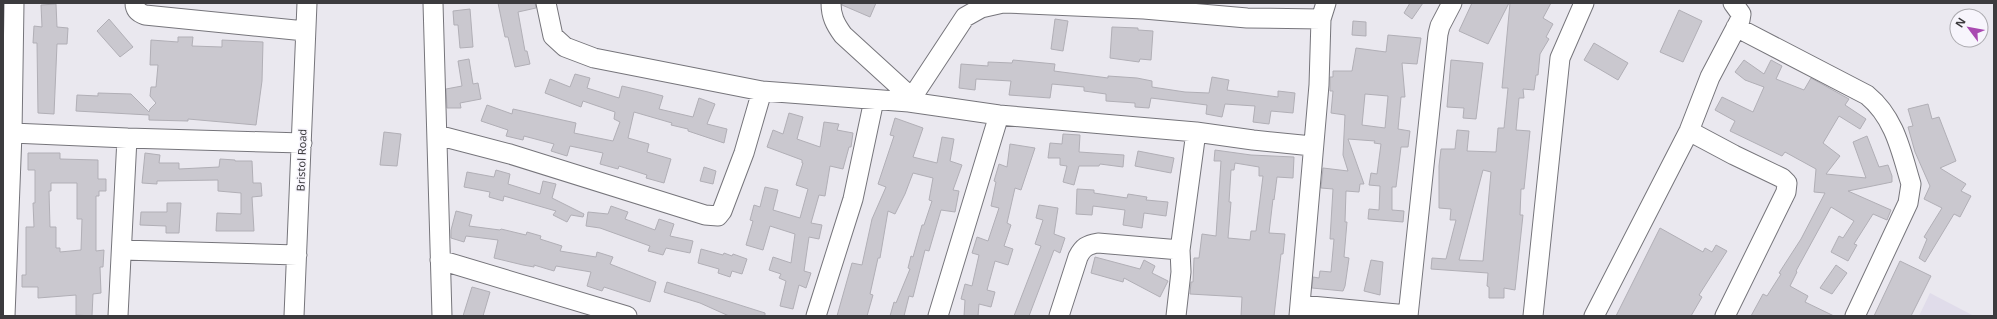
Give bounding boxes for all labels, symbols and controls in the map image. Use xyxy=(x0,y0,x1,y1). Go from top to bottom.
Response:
north arrow xyxy=(1949,8,1989,48)
text: N xyxy=(1951,15,1969,30)
street label: Bristol Road xyxy=(292,128,310,192)

